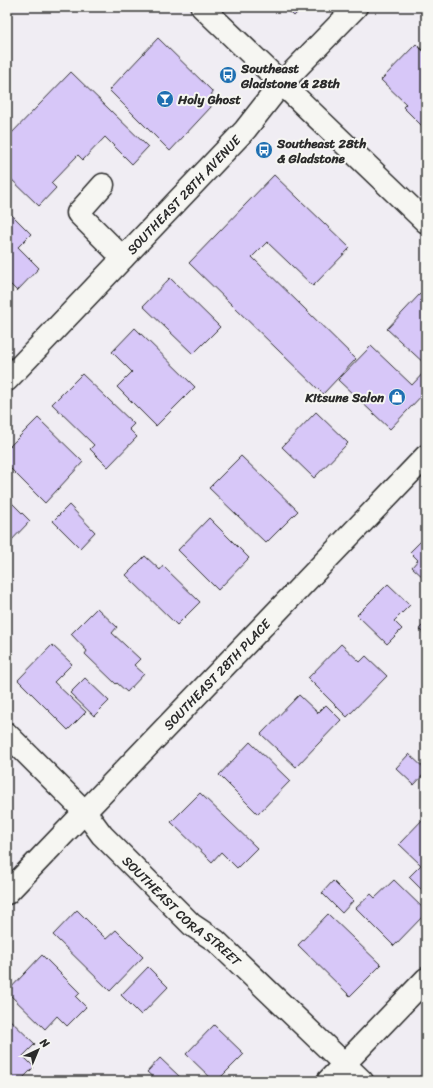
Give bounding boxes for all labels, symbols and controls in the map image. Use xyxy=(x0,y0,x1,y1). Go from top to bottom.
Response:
place label: Southeast Gladstone & 28th xyxy=(240,57,340,95)
bus stop icon: Southeast Gladstone & 28th xyxy=(218,65,238,85)
place label: Holy Ghost xyxy=(177,88,241,111)
bar icon: Holy Ghost xyxy=(155,89,175,109)
street label: SOUTHEAST 28TH AVENUE xyxy=(121,129,247,260)
place label: Southeast 28th & Gladstone xyxy=(276,132,366,170)
bus stop icon: Southeast 28th & Gladstone xyxy=(254,140,274,160)
place label: Kitsune Salon xyxy=(304,386,385,409)
shop icon: Kitsune Salon xyxy=(387,387,407,407)
street label: SOUTHEAST 28TH PLACE xyxy=(157,613,277,735)
street label: SOUTHEAST CORA STREET xyxy=(117,850,248,972)
north arrow xyxy=(18,1030,58,1070)
text: N xyxy=(35,1033,54,1053)

